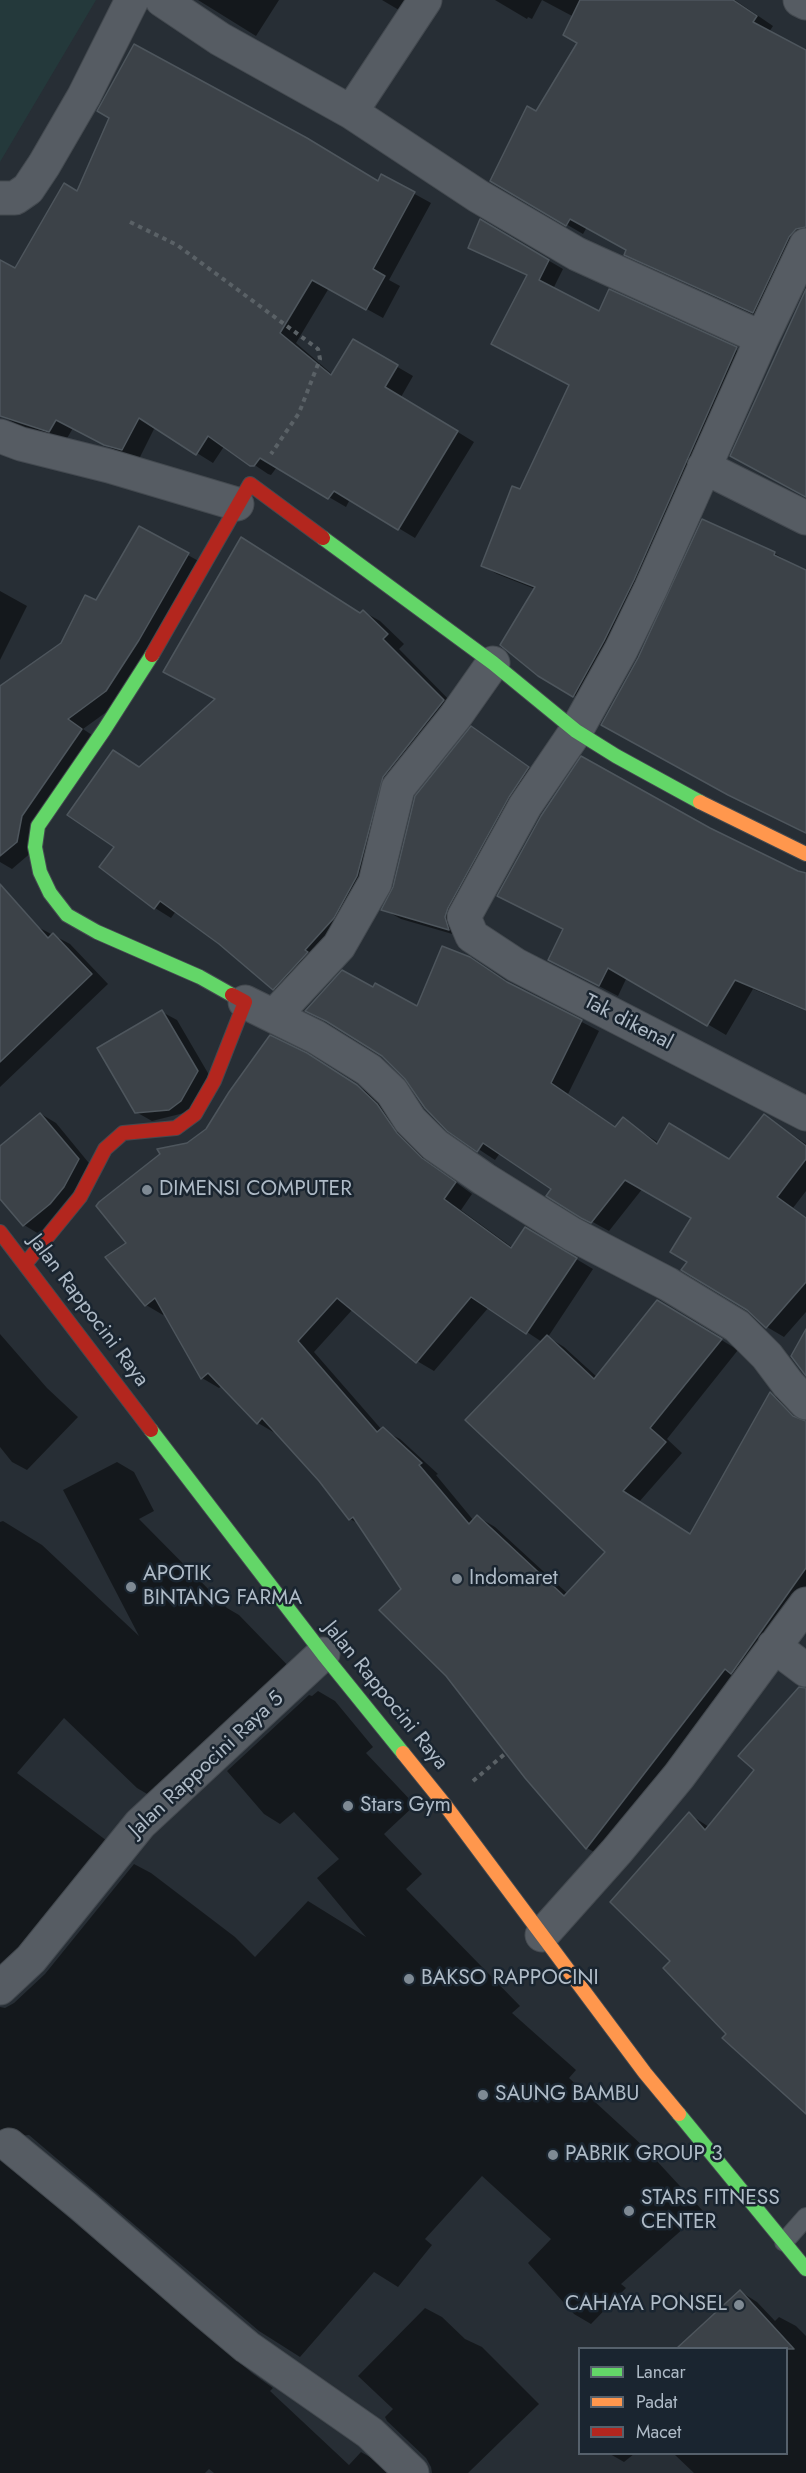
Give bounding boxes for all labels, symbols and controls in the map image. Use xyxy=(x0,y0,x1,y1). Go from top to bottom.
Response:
street label: Tak dikenal xyxy=(579,990,677,1056)
place label: DIMENSI COMPUTER xyxy=(159,1177,352,1203)
marker: DIMENSI COMPUTER xyxy=(140,1183,154,1197)
street label: Jalan Rappocini Raya xyxy=(23,1230,153,1392)
place label: APOTIK BINTANG FARMA xyxy=(143,1562,302,1612)
place label: Indomaret xyxy=(469,1566,558,1592)
marker: Indomaret xyxy=(450,1572,464,1586)
marker: APOTIK BINTANG FARMA xyxy=(124,1580,138,1594)
street label: Jalan Rappocini Raya xyxy=(317,1617,453,1775)
street label: Jalan Rappocini Raya 5 xyxy=(124,1687,290,1843)
place label: Stars Gym xyxy=(360,1793,451,1819)
marker: Stars Gym xyxy=(341,1799,355,1813)
place label: BAKSO RAPPOCINI xyxy=(421,1966,599,1992)
marker: BAKSO RAPPOCINI xyxy=(402,1972,416,1986)
place label: SAUNG BAMBU xyxy=(495,2082,640,2108)
marker: SAUNG BAMBU xyxy=(476,2088,490,2102)
place label: PABRIK GROUP 3 xyxy=(565,2142,723,2168)
marker: PABRIK GROUP 3 xyxy=(546,2148,560,2162)
place label: STARS FITNESS CENTER xyxy=(641,2186,780,2236)
marker: STARS FITNESS CENTER xyxy=(622,2204,636,2218)
place label: CAHAYA PONSEL xyxy=(565,2292,727,2318)
marker: CAHAYA PONSEL xyxy=(732,2298,746,2312)
legend xyxy=(578,2347,788,2455)
text: Lancar xyxy=(636,2359,686,2385)
text: Padat xyxy=(636,2389,677,2415)
text: Macet xyxy=(636,2419,681,2445)

